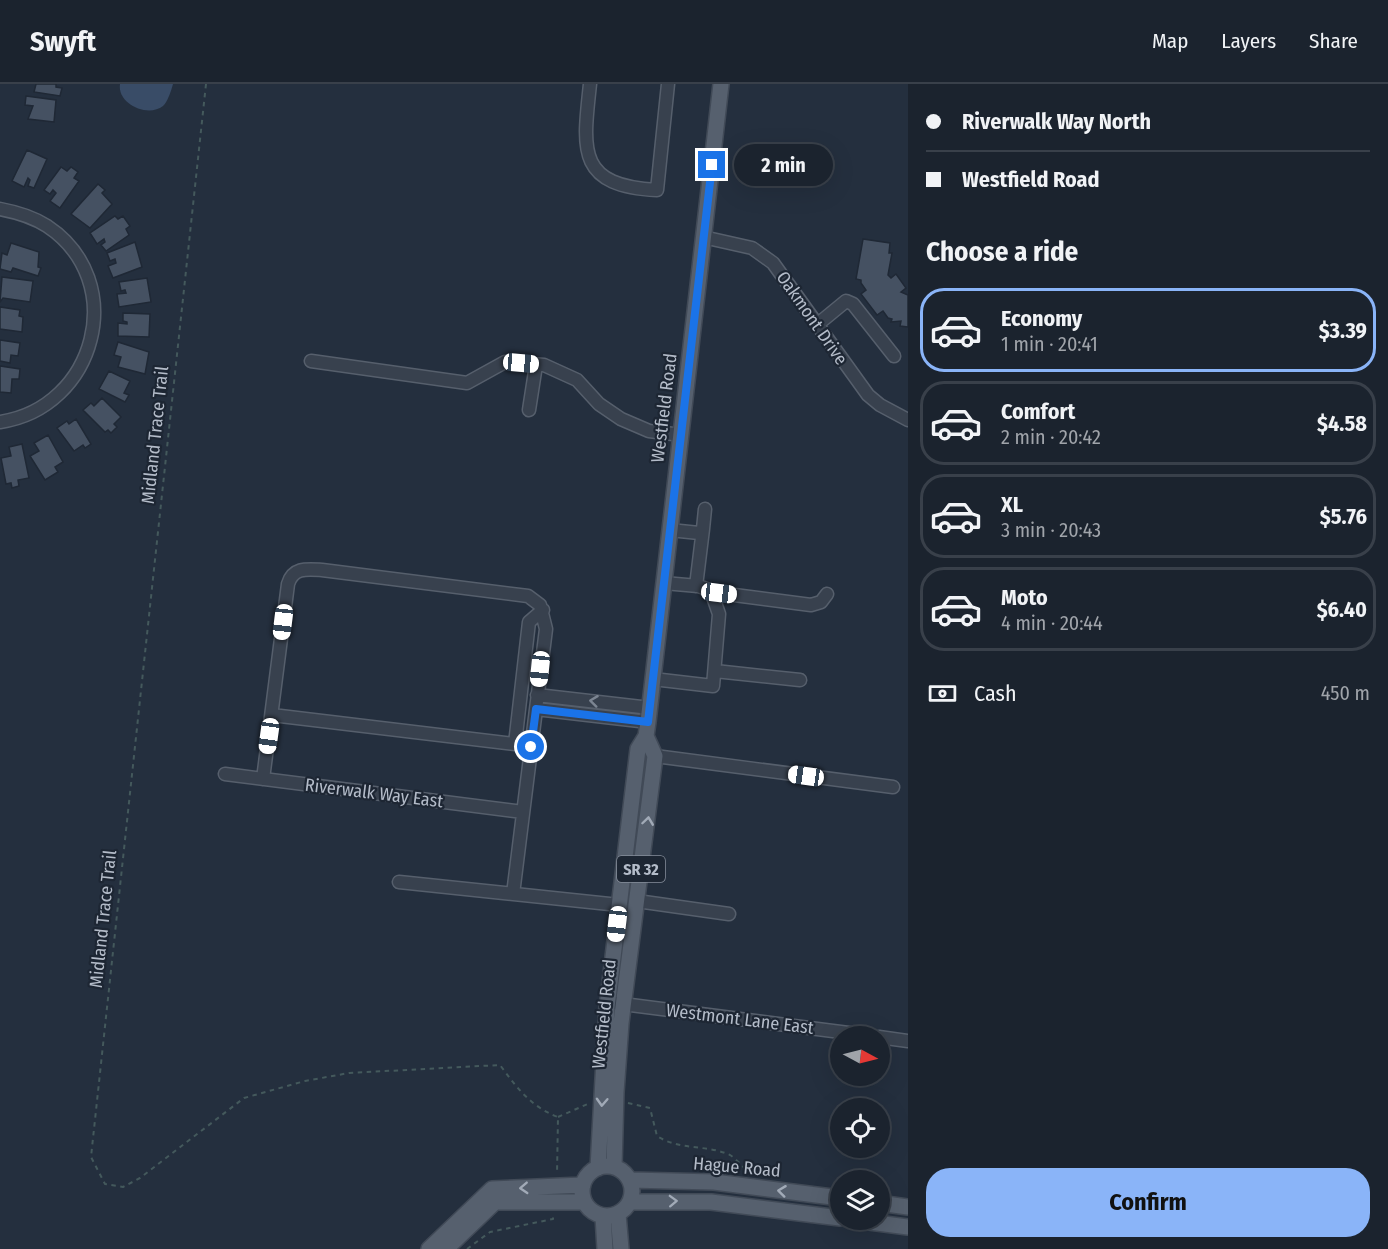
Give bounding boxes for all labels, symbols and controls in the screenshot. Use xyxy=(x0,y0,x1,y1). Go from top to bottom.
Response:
text: Swyft xyxy=(30,25,96,58)
text: Map xyxy=(1152,28,1188,54)
text: Layers xyxy=(1221,28,1276,54)
text: Share xyxy=(1309,28,1358,54)
text: Riverwalk Way North xyxy=(962,108,1151,135)
callout: 2 min xyxy=(733,144,832,186)
route end xyxy=(698,151,725,178)
text: 2 min xyxy=(761,153,806,177)
text: Westfield Road xyxy=(962,166,1100,193)
text: Choose a ride xyxy=(926,236,1078,268)
street label: Oakmont Drive xyxy=(772,267,852,369)
icon: car xyxy=(929,303,983,357)
text: Economy xyxy=(1001,305,1082,332)
text: $3.39 xyxy=(1319,317,1367,344)
text: 1 min · 20:41 xyxy=(1001,332,1098,356)
car xyxy=(502,352,540,374)
street label: Westfield Road xyxy=(646,352,682,464)
street label: Midland Trace Trail xyxy=(137,365,173,505)
icon: car xyxy=(929,396,983,450)
text: Comfort xyxy=(1001,398,1075,425)
text: $4.58 xyxy=(1317,410,1367,437)
text: 2 min · 20:42 xyxy=(1001,425,1101,449)
icon: car xyxy=(929,489,983,543)
text: XL xyxy=(1001,491,1023,518)
text: $5.76 xyxy=(1320,503,1367,530)
text: 3 min · 20:43 xyxy=(1001,518,1101,542)
car xyxy=(700,582,738,604)
icon: car xyxy=(929,582,983,636)
text: Moto xyxy=(1001,584,1048,611)
text: $6.40 xyxy=(1317,596,1367,623)
car xyxy=(272,603,294,641)
text: 4 min · 20:44 xyxy=(1001,611,1103,635)
car xyxy=(529,650,551,688)
icon: cash xyxy=(926,677,959,710)
text: Cash xyxy=(974,680,1017,707)
text: 450 m xyxy=(1321,681,1370,705)
one-way arrow xyxy=(589,696,598,708)
car xyxy=(258,717,280,755)
route start xyxy=(517,733,544,760)
car xyxy=(787,765,825,787)
street label: Riverwalk Way East xyxy=(304,774,445,812)
one-way arrow xyxy=(641,816,653,826)
street label: Midland Trace Trail xyxy=(85,849,121,989)
road number: SR 32 xyxy=(617,856,665,882)
car xyxy=(606,905,628,943)
street label: Westfield Road xyxy=(587,958,621,1070)
street label: Westmont Lane East xyxy=(665,999,815,1039)
north arrow xyxy=(830,1026,890,1086)
map controls xyxy=(830,1026,890,1230)
one-way arrow xyxy=(595,1097,608,1106)
button: locate xyxy=(830,1098,890,1158)
street label: Hague Road xyxy=(692,1152,782,1182)
button: Confirm xyxy=(926,1168,1370,1237)
button: layers xyxy=(830,1170,890,1230)
one-way arrow xyxy=(520,1181,529,1194)
one-way arrow xyxy=(777,1185,787,1197)
one-way arrow xyxy=(668,1194,677,1207)

